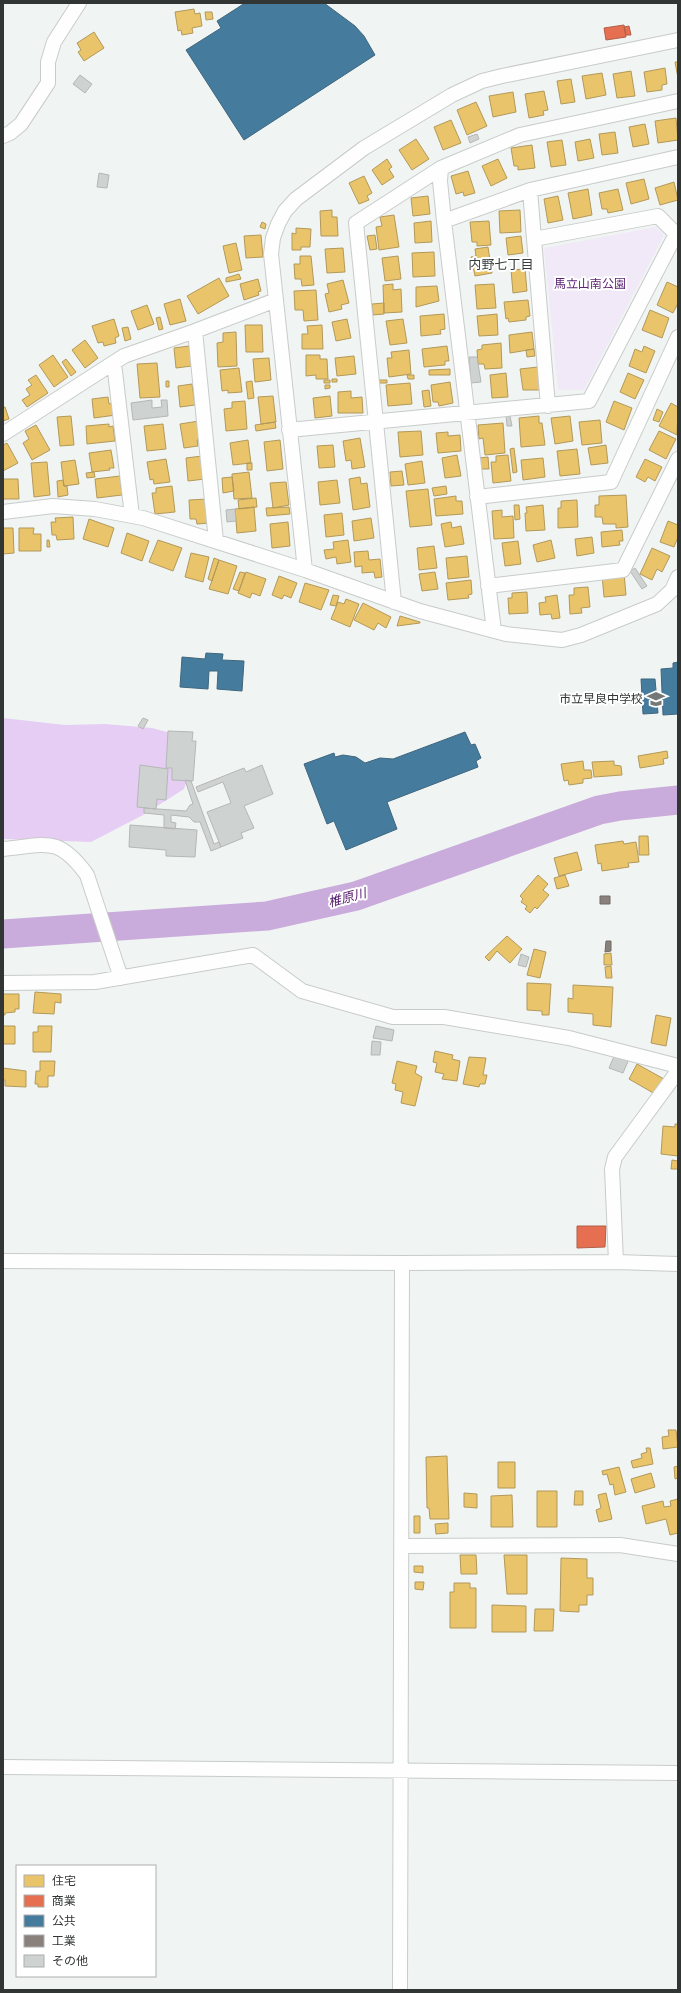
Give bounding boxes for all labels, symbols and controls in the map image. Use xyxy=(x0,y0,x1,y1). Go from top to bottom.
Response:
district label: 内野七丁目 xyxy=(468,257,534,272)
park label: 馬立山南公園 xyxy=(554,277,626,291)
school or university icon: 市立早良中学校 xyxy=(646,689,666,709)
place label: 市立早良中学校 xyxy=(559,692,643,706)
water label: 椎原川 xyxy=(326,885,370,910)
legend xyxy=(16,1865,156,1977)
text: 住宅 xyxy=(52,1874,76,1888)
text: 商業 xyxy=(52,1894,76,1908)
text: 公共 xyxy=(52,1914,76,1928)
text: 工業 xyxy=(52,1934,76,1948)
text: その他 xyxy=(52,1954,88,1968)

